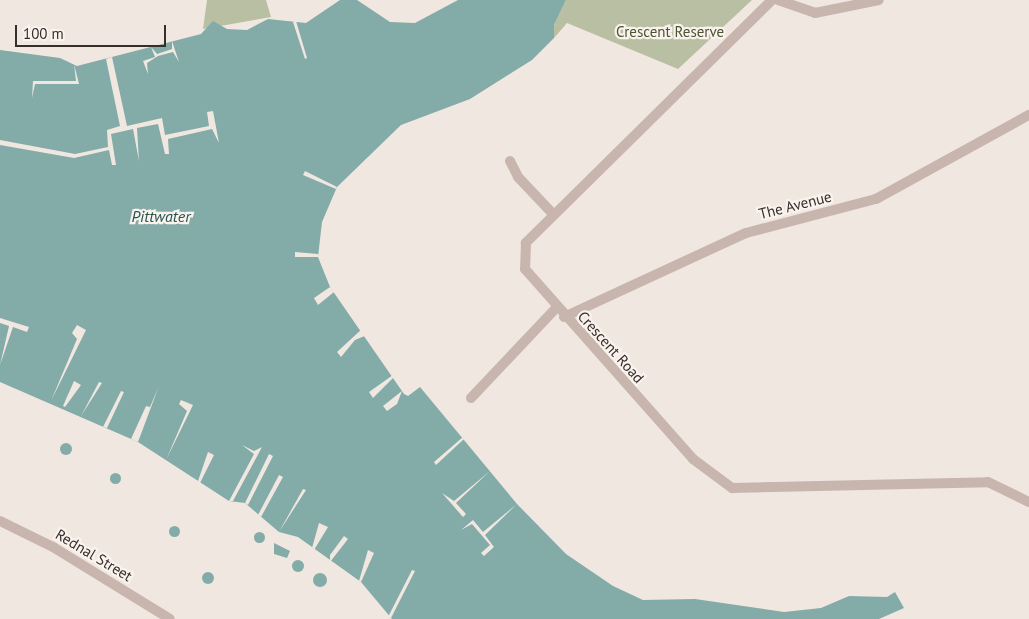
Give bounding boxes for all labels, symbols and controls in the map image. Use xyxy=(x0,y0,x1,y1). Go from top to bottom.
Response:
scale bar xyxy=(18,15,169,47)
park label: Crescent Reserve xyxy=(616,23,724,41)
text: 100 m xyxy=(23,24,64,43)
street label: The Avenue xyxy=(756,187,834,223)
water label: Pittwater xyxy=(131,206,191,226)
street label: Crescent Road xyxy=(574,307,648,387)
street label: Rednal Street xyxy=(52,525,136,585)

